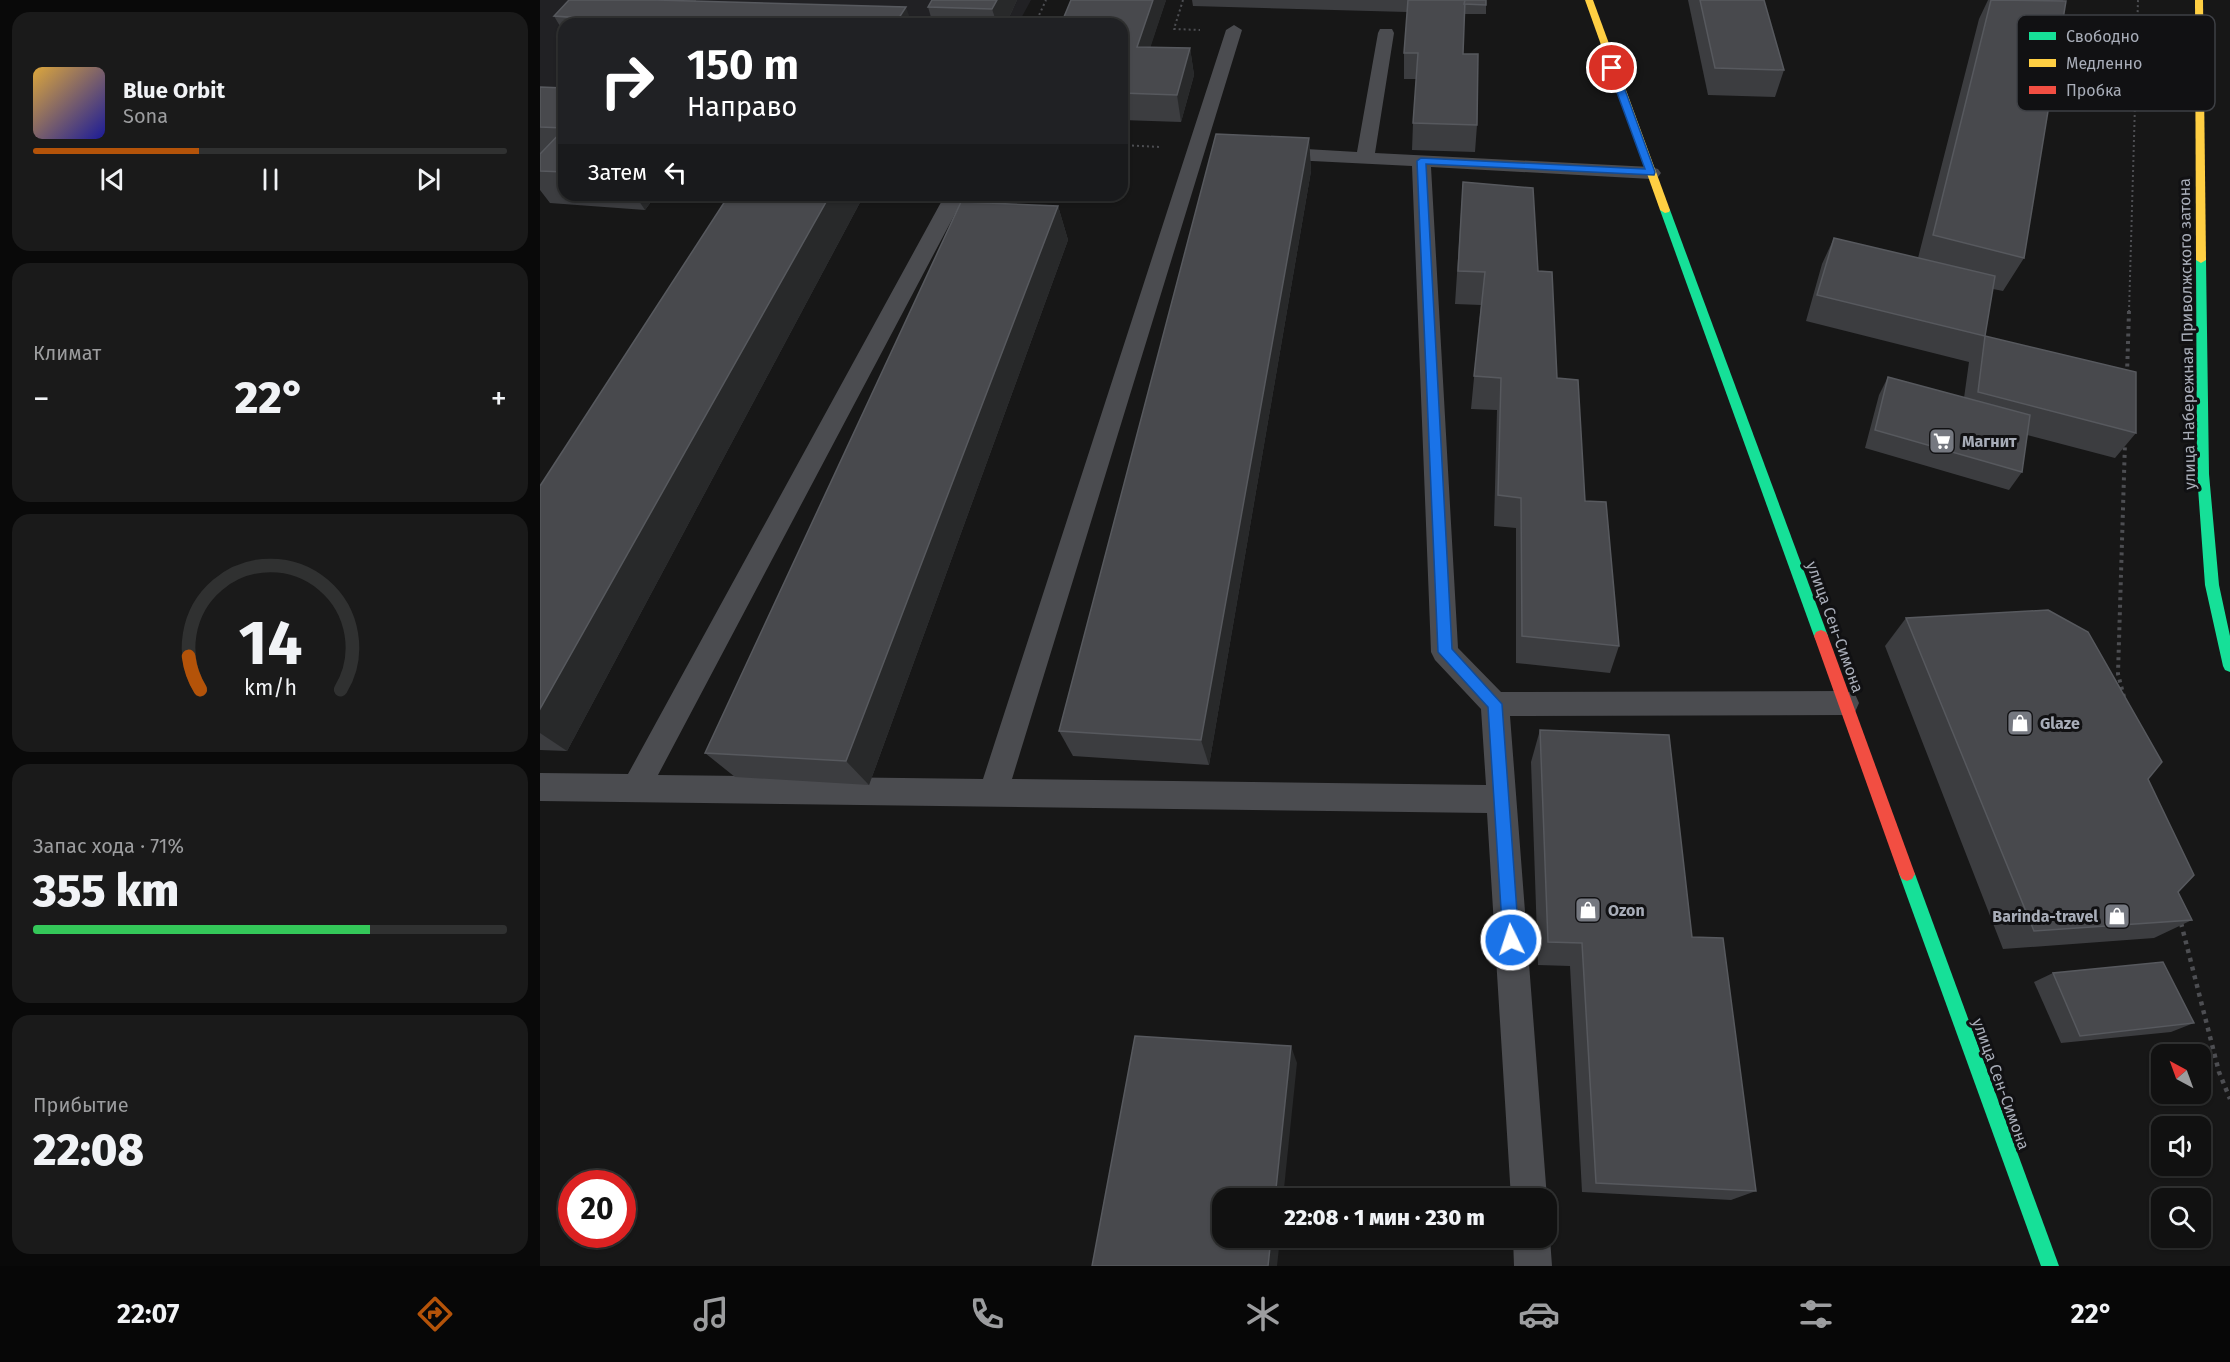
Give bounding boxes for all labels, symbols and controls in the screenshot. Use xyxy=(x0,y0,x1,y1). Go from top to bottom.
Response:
legend xyxy=(2017,15,2215,111)
text: Свободно xyxy=(2066,27,2139,46)
text: 150 m xyxy=(687,40,799,90)
icon: right xyxy=(588,42,666,120)
pin xyxy=(1586,42,1637,93)
icon: arrive xyxy=(1595,51,1628,84)
text: Медленно xyxy=(2066,54,2142,73)
text: Blue Orbit xyxy=(123,77,225,104)
text: Пробка xyxy=(2066,81,2122,100)
text: Направо xyxy=(687,91,797,123)
text: Sona xyxy=(123,104,168,128)
icon: left xyxy=(659,156,692,189)
text: Затем xyxy=(588,159,647,186)
icon: previous xyxy=(96,163,129,196)
icon: pause xyxy=(254,163,287,196)
icon: next xyxy=(412,163,445,196)
street label: улица Набережная Приволжского затона xyxy=(2175,178,2199,490)
text: Климат xyxy=(33,341,101,365)
text: 22° xyxy=(235,371,305,425)
text: − xyxy=(33,379,50,419)
text: + xyxy=(491,379,507,419)
supermarket icon: Магнит xyxy=(1927,426,1957,456)
place label: Магнит xyxy=(1962,432,2017,451)
street label: улица Сен-Симона xyxy=(1802,559,1868,695)
text: 14 xyxy=(238,606,302,681)
text: km/h xyxy=(243,675,297,701)
shop icon: Glaze xyxy=(2005,708,2035,738)
place label: Glaze xyxy=(2040,714,2080,733)
text: Запас хода · 71% xyxy=(33,834,184,858)
text: 355 km xyxy=(33,864,179,918)
shop icon: Ozon xyxy=(1573,895,1603,925)
place label: Ozon xyxy=(1608,901,1645,920)
shop icon: Barinda-travel xyxy=(2102,901,2132,931)
place label: Barinda-travel xyxy=(1992,907,2098,926)
position arrow xyxy=(1479,908,1543,972)
street label: улица Сен-Симона xyxy=(1968,1016,2034,1152)
north arrow xyxy=(2151,1044,2211,1104)
map controls xyxy=(2151,1044,2211,1248)
text: Прибытие xyxy=(33,1093,129,1117)
button: sound xyxy=(2151,1116,2211,1176)
text: 22:08 xyxy=(33,1123,144,1177)
speed limit sign: 20 xyxy=(558,1170,636,1248)
button: search xyxy=(2151,1188,2211,1248)
text: 22:08 · 1 мин · 230 m xyxy=(1284,1204,1485,1231)
icon: directions xyxy=(414,1293,456,1335)
icon: music xyxy=(690,1293,732,1335)
icon: phone xyxy=(966,1293,1008,1335)
icon: climate xyxy=(1242,1293,1284,1335)
icon: car xyxy=(1518,1293,1560,1335)
icon: filters xyxy=(1795,1293,1837,1335)
text: 22:07 xyxy=(117,1298,179,1330)
text: 22° xyxy=(2071,1298,2113,1330)

